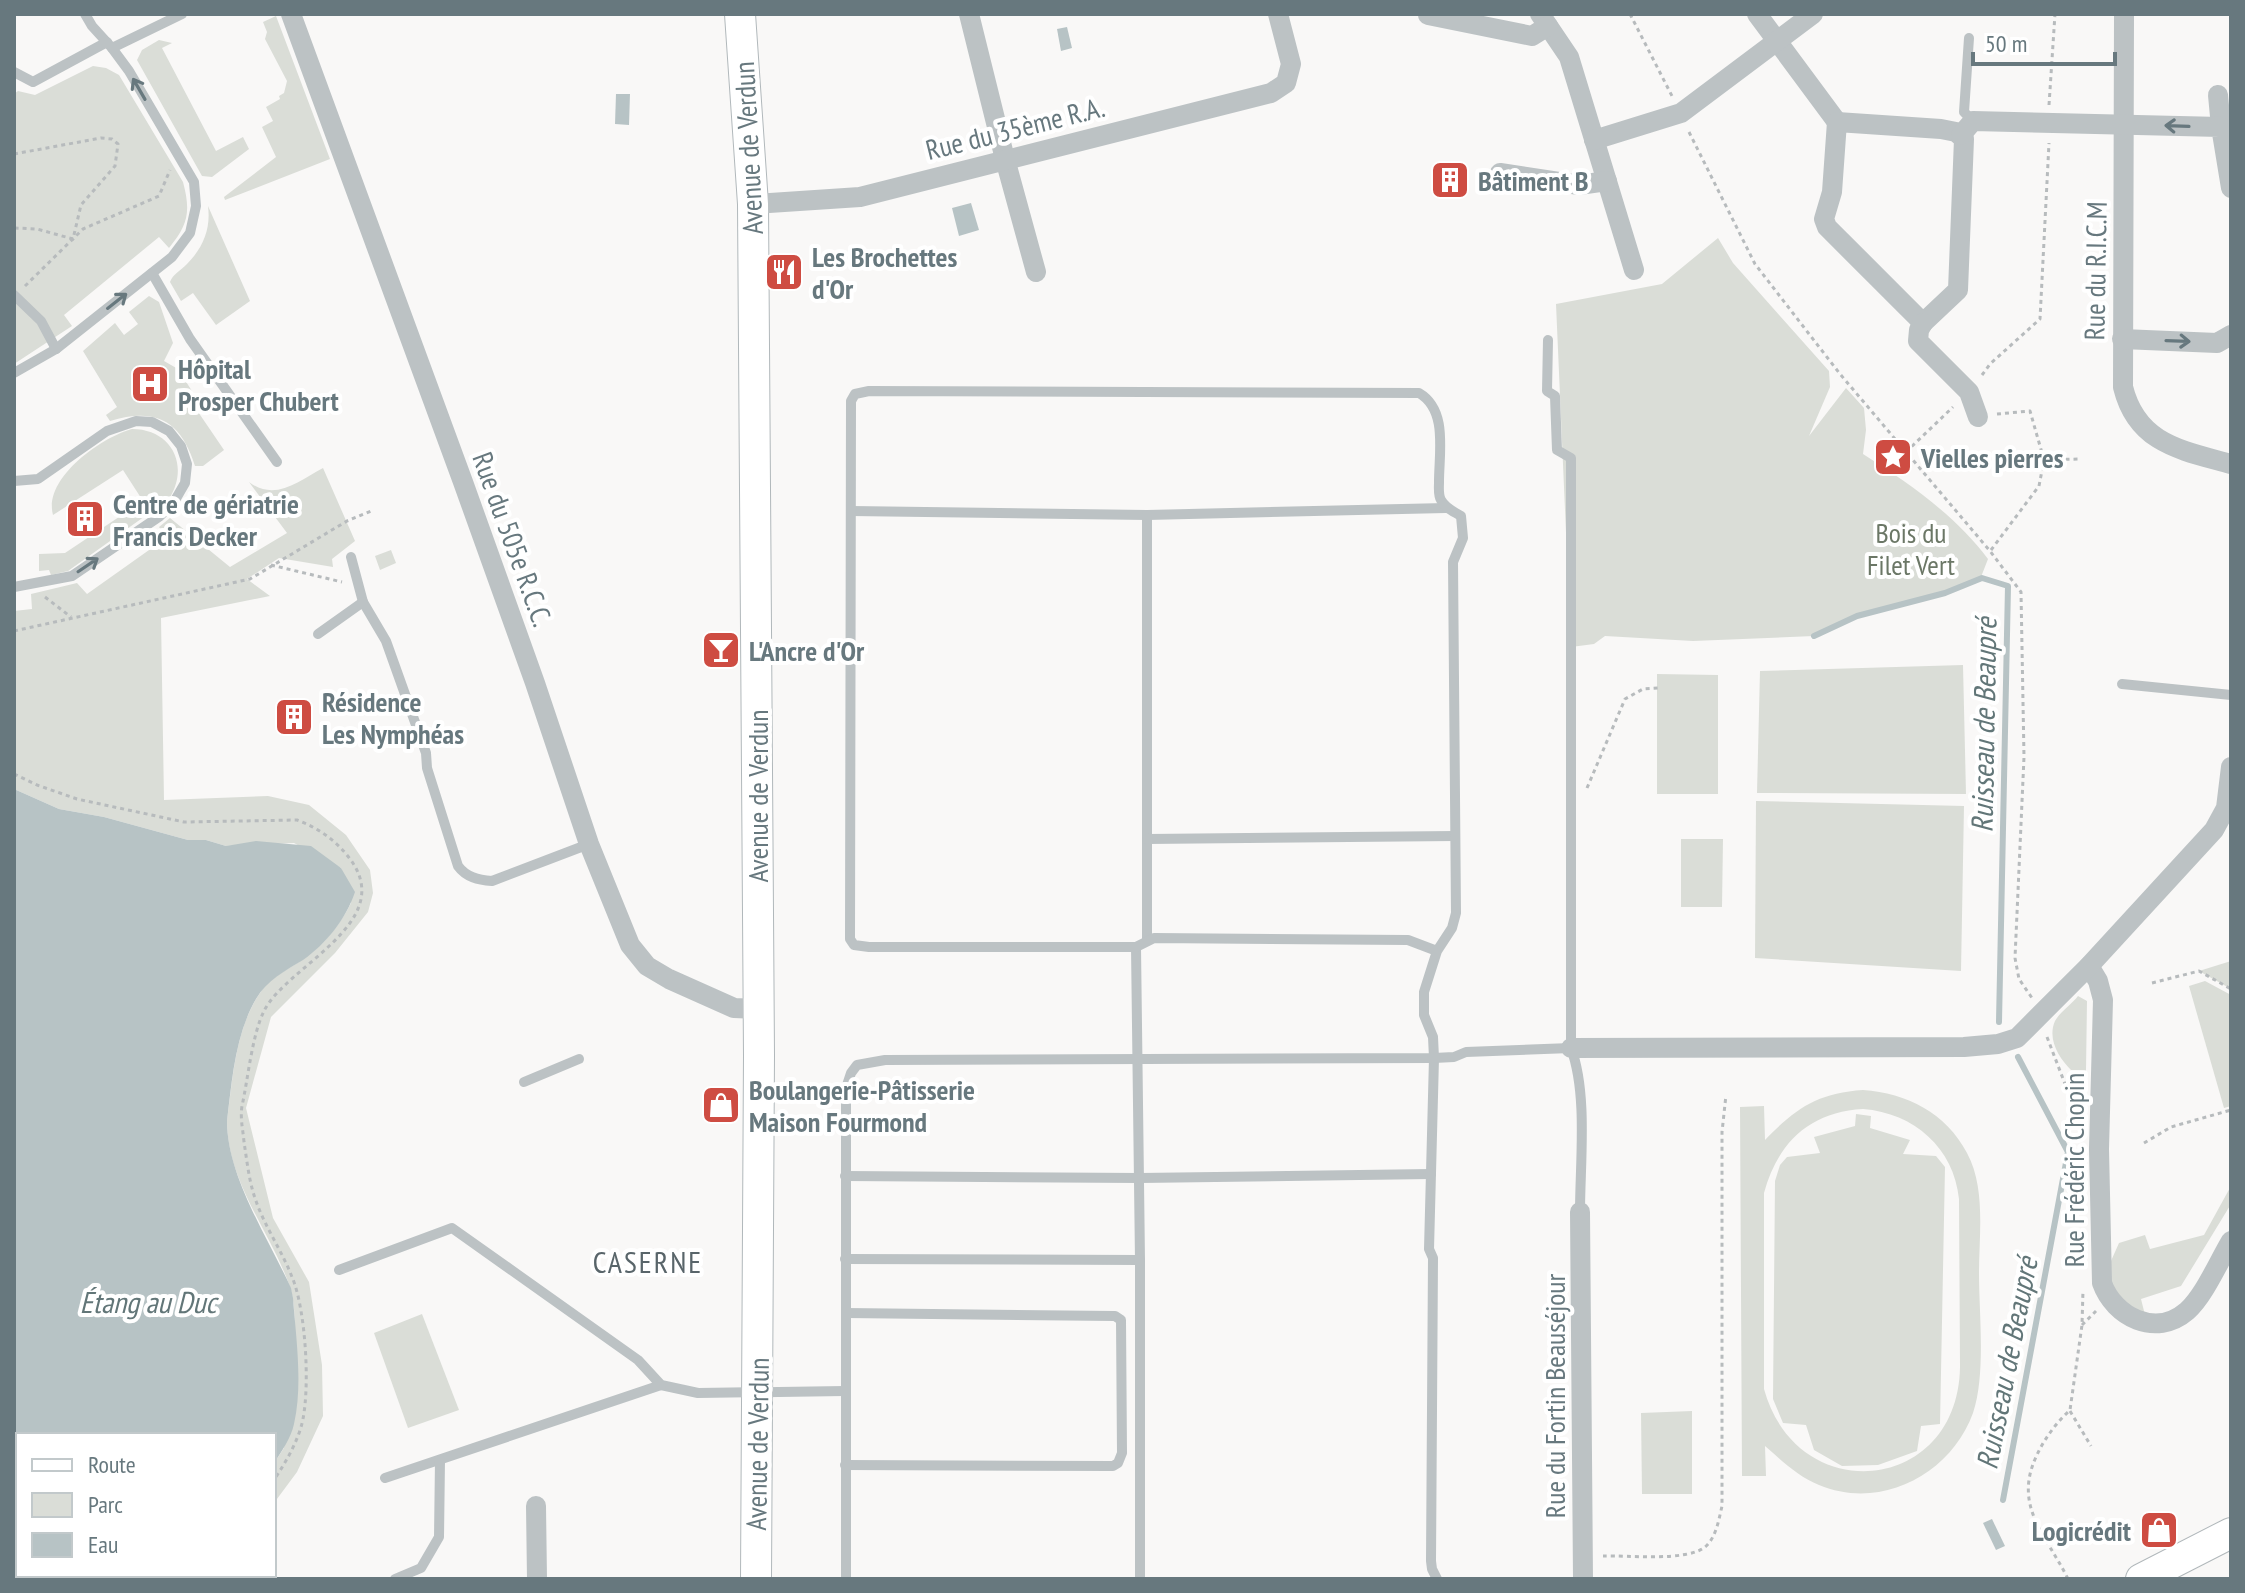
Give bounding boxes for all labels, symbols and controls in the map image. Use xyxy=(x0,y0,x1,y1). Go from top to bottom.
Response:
scale bar xyxy=(1973,16,2115,66)
text: 50 m xyxy=(1985,28,2027,59)
street label: Avenue de Verdun xyxy=(725,61,771,235)
one-way arrow xyxy=(131,78,147,101)
street label: Rue du 35ème R.A. xyxy=(922,88,1108,168)
one-way arrow xyxy=(2164,118,2191,133)
building icon: Bâtiment B xyxy=(1429,159,1471,201)
place label: Bâtiment B xyxy=(1478,162,1588,199)
street label: Rue du R.I.C.M xyxy=(2075,201,2115,341)
place label: Les Brochettes d'Or xyxy=(812,238,958,307)
restaurant icon: Les Brochettes d'Or xyxy=(763,251,805,293)
one-way arrow xyxy=(106,292,127,309)
one-way arrow xyxy=(2164,334,2191,349)
place label: Hôpital Prosper Chubert xyxy=(178,350,339,419)
hospital icon: Hôpital Prosper Chubert xyxy=(129,363,171,405)
place icon: Vielles pierres xyxy=(1872,436,1914,478)
place label: Vielles pierres xyxy=(1920,439,2064,476)
street label: Rue du 505e R.C.C. xyxy=(464,447,562,631)
place label: Centre de gériatrie Francis Decker xyxy=(113,485,299,554)
building icon: Centre de gériatrie Francis Decker xyxy=(64,498,106,540)
park label: Bois du Filet Vert xyxy=(1867,514,1955,583)
one-way arrow xyxy=(76,557,98,573)
water label: Ruisseau de Beaupré xyxy=(1962,615,2004,833)
bar icon: L'Ancre d'Or xyxy=(700,629,742,671)
place label: L'Ancre d'Or xyxy=(749,632,865,669)
place label: Résidence Les Nymphéas xyxy=(322,683,464,752)
building icon: Résidence Les Nymphéas xyxy=(273,696,315,738)
street label: Avenue de Verdun xyxy=(739,709,776,883)
place label: Boulangerie-Pâtisserie Maison Fourmond xyxy=(749,1071,975,1140)
street label: Rue Frédéric Chopin xyxy=(2055,1073,2092,1267)
shop icon: Boulangerie-Pâtisserie Maison Fourmond xyxy=(700,1084,742,1126)
district label: CASERNE xyxy=(593,1242,703,1281)
water label: Ruisseau de Beaupré xyxy=(1966,1251,2046,1472)
street label: Rue du Fortin Beauséjour xyxy=(1536,1273,1573,1518)
water label: Étang au Duc xyxy=(80,1282,220,1321)
street label: Avenue de Verdun xyxy=(737,1357,777,1531)
legend xyxy=(16,1433,276,1577)
text: Route xyxy=(88,1449,136,1480)
text: Parc xyxy=(88,1489,123,1520)
shop icon: Logicrédit xyxy=(2138,1509,2180,1551)
place label: Logicrédit xyxy=(2032,1512,2131,1549)
text: Eau xyxy=(88,1529,118,1560)

